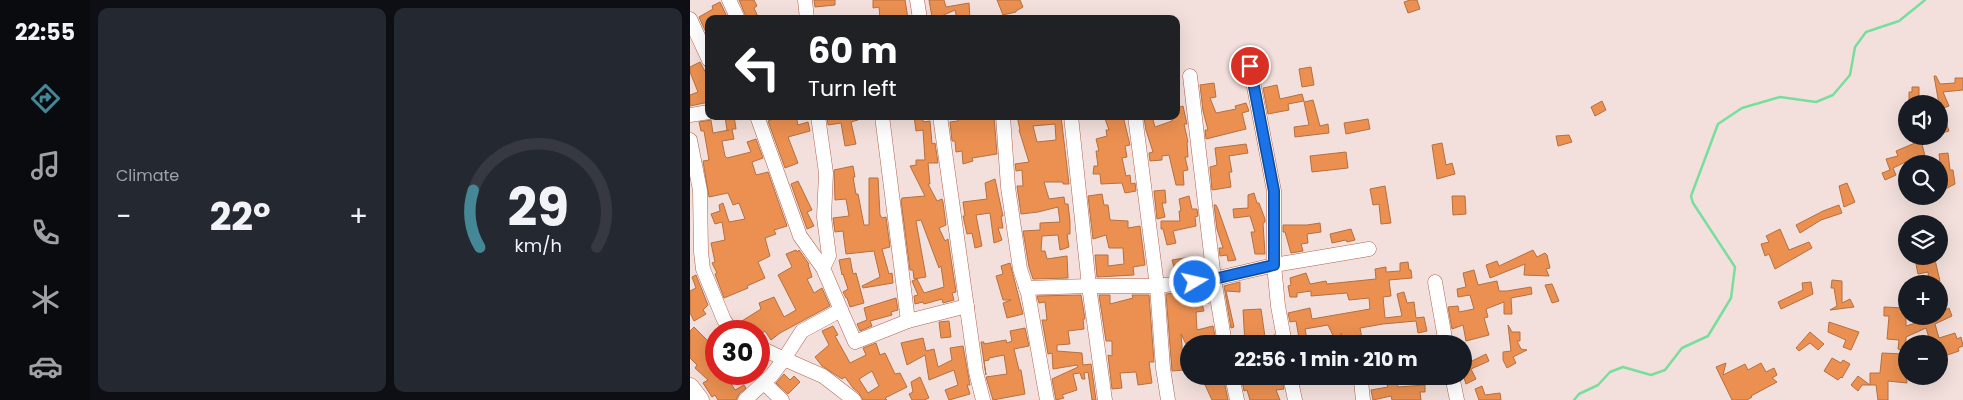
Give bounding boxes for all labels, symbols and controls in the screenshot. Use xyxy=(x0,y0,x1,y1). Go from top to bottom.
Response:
text: 22:55 xyxy=(15,17,75,48)
text: 60 m xyxy=(808,26,898,75)
icon: left xyxy=(725,35,790,100)
pin xyxy=(1229,45,1271,87)
icon: arrive xyxy=(1236,52,1264,80)
text: Turn left xyxy=(808,73,896,104)
icon: directions xyxy=(28,81,63,116)
map controls xyxy=(1898,95,1948,385)
button: sound xyxy=(1898,95,1948,145)
icon: music xyxy=(28,148,63,183)
button: search xyxy=(1898,155,1948,205)
text: Climate xyxy=(116,164,179,187)
text: 29 xyxy=(507,171,569,244)
text: 22° xyxy=(210,190,271,243)
text: − xyxy=(116,197,131,236)
text: + xyxy=(349,197,368,236)
icon: phone xyxy=(28,215,63,250)
button: layers xyxy=(1898,215,1948,265)
text: km/h xyxy=(514,233,562,258)
position arrow xyxy=(1168,255,1220,307)
button: + xyxy=(1898,275,1948,325)
icon: climate xyxy=(28,282,63,317)
speed limit sign: 30 xyxy=(705,320,770,385)
button: − xyxy=(1898,335,1948,385)
text: 22:56 · 1 min · 210 m xyxy=(1234,346,1418,373)
icon: car xyxy=(28,349,63,384)

